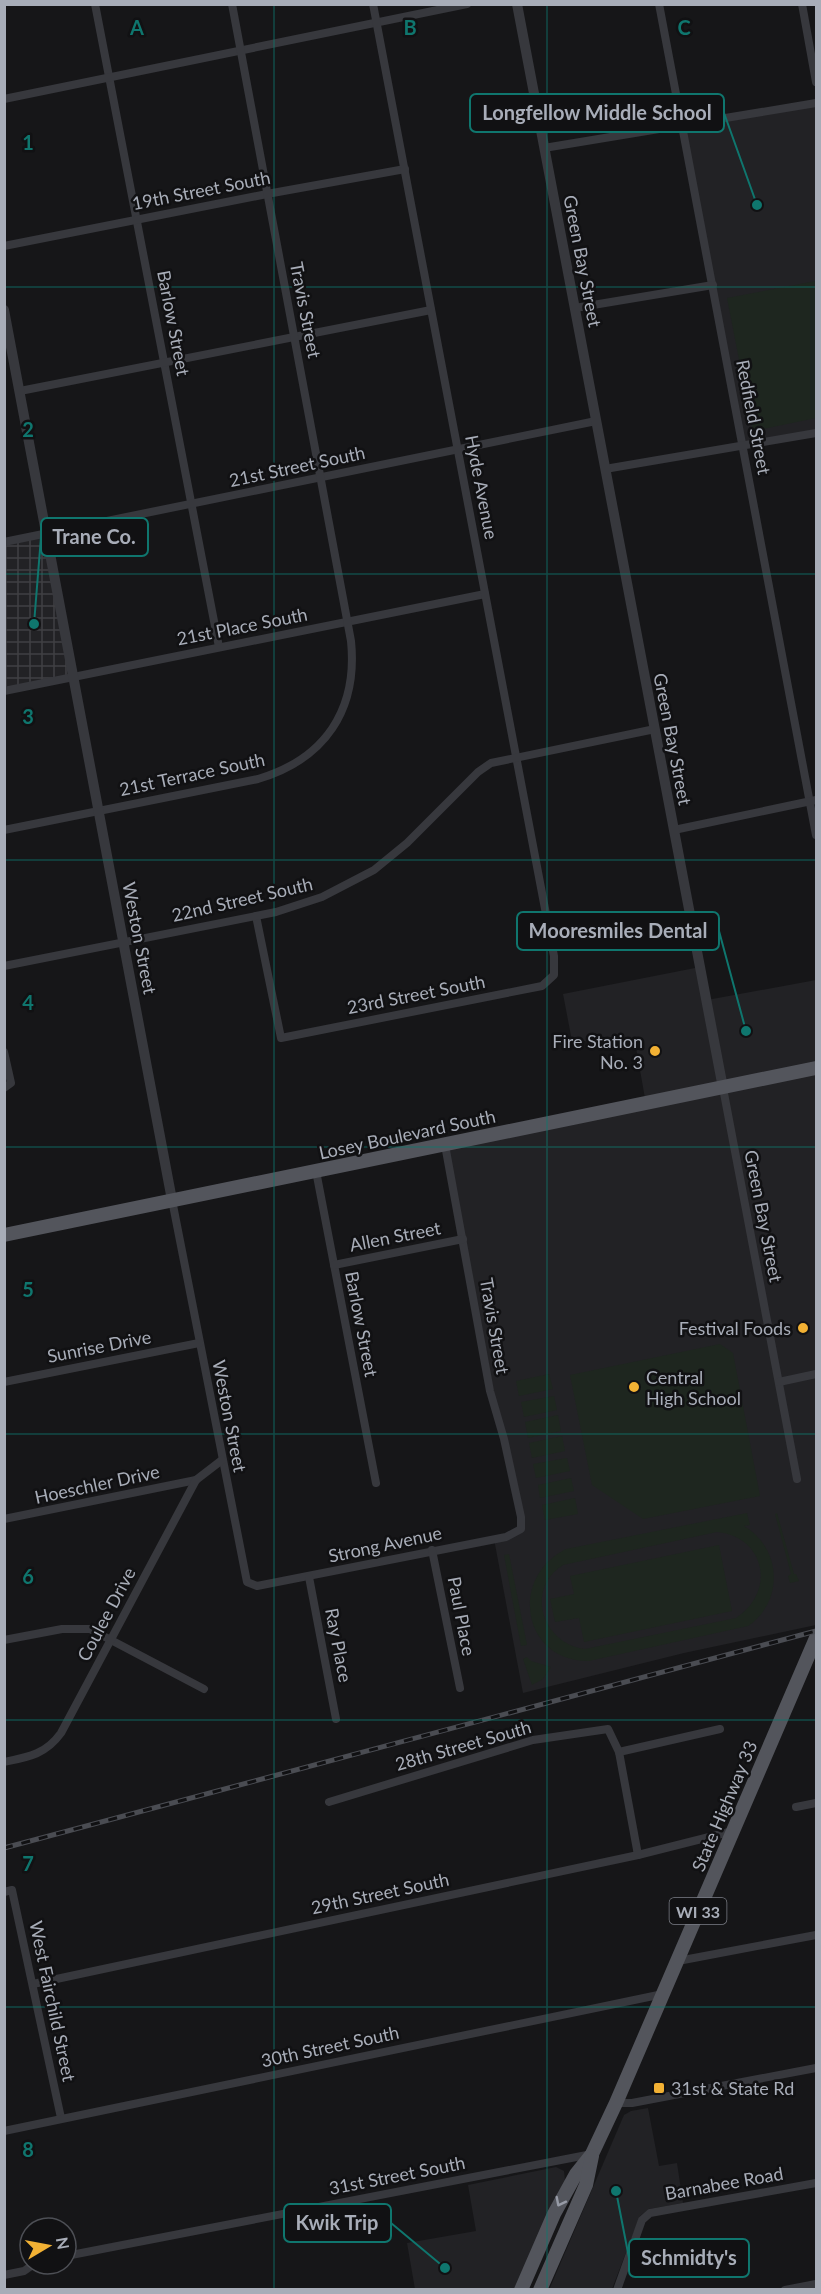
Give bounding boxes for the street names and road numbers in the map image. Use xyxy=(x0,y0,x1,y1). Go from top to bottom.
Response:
street label: 19th Street South xyxy=(130,166,272,214)
street label: Green Bay Street xyxy=(559,193,607,329)
street label: Travis Street xyxy=(286,260,326,360)
street label: Barlow Street xyxy=(153,268,195,378)
street label: Redfield Street xyxy=(732,358,776,477)
street label: Hyde Avenue xyxy=(461,433,503,541)
street label: 21st Street South xyxy=(227,441,367,491)
street label: 21st Place South xyxy=(175,603,309,649)
street label: Green Bay Street xyxy=(649,671,697,807)
street label: 21st Terrace South xyxy=(117,748,267,800)
street label: 22nd Street South xyxy=(169,872,315,926)
street label: Weston Street xyxy=(118,880,162,996)
street label: 23rd Street South xyxy=(345,970,487,1018)
street label: Losey Boulevard South xyxy=(317,1105,497,1163)
street label: Green Bay Street xyxy=(740,1148,788,1284)
street label: Allen Street xyxy=(348,1216,443,1256)
street label: Barlow Street xyxy=(341,1269,383,1379)
street label: Travis Street xyxy=(476,1276,514,1376)
street label: Sunrise Drive xyxy=(45,1325,153,1367)
street label: Weston Street xyxy=(208,1358,252,1474)
street label: Hoeschler Drive xyxy=(33,1460,161,1508)
street label: Strong Avenue xyxy=(326,1521,444,1567)
street label: Coulee Drive xyxy=(72,1563,140,1665)
street label: Paul Place xyxy=(444,1575,480,1657)
street label: Ray Place xyxy=(321,1606,357,1684)
street label: 28th Street South xyxy=(392,1715,534,1775)
street label: State Highway 33 xyxy=(687,1737,761,1875)
street label: 29th Street South xyxy=(309,1868,451,1918)
road number: WI 33 xyxy=(670,1898,726,1924)
street label: West Fairchild Street xyxy=(25,1919,81,2084)
street label: 30th Street South xyxy=(259,2021,401,2071)
street label: 31st Street South xyxy=(327,2151,467,2199)
street label: Barnabee Road xyxy=(663,2162,785,2204)

